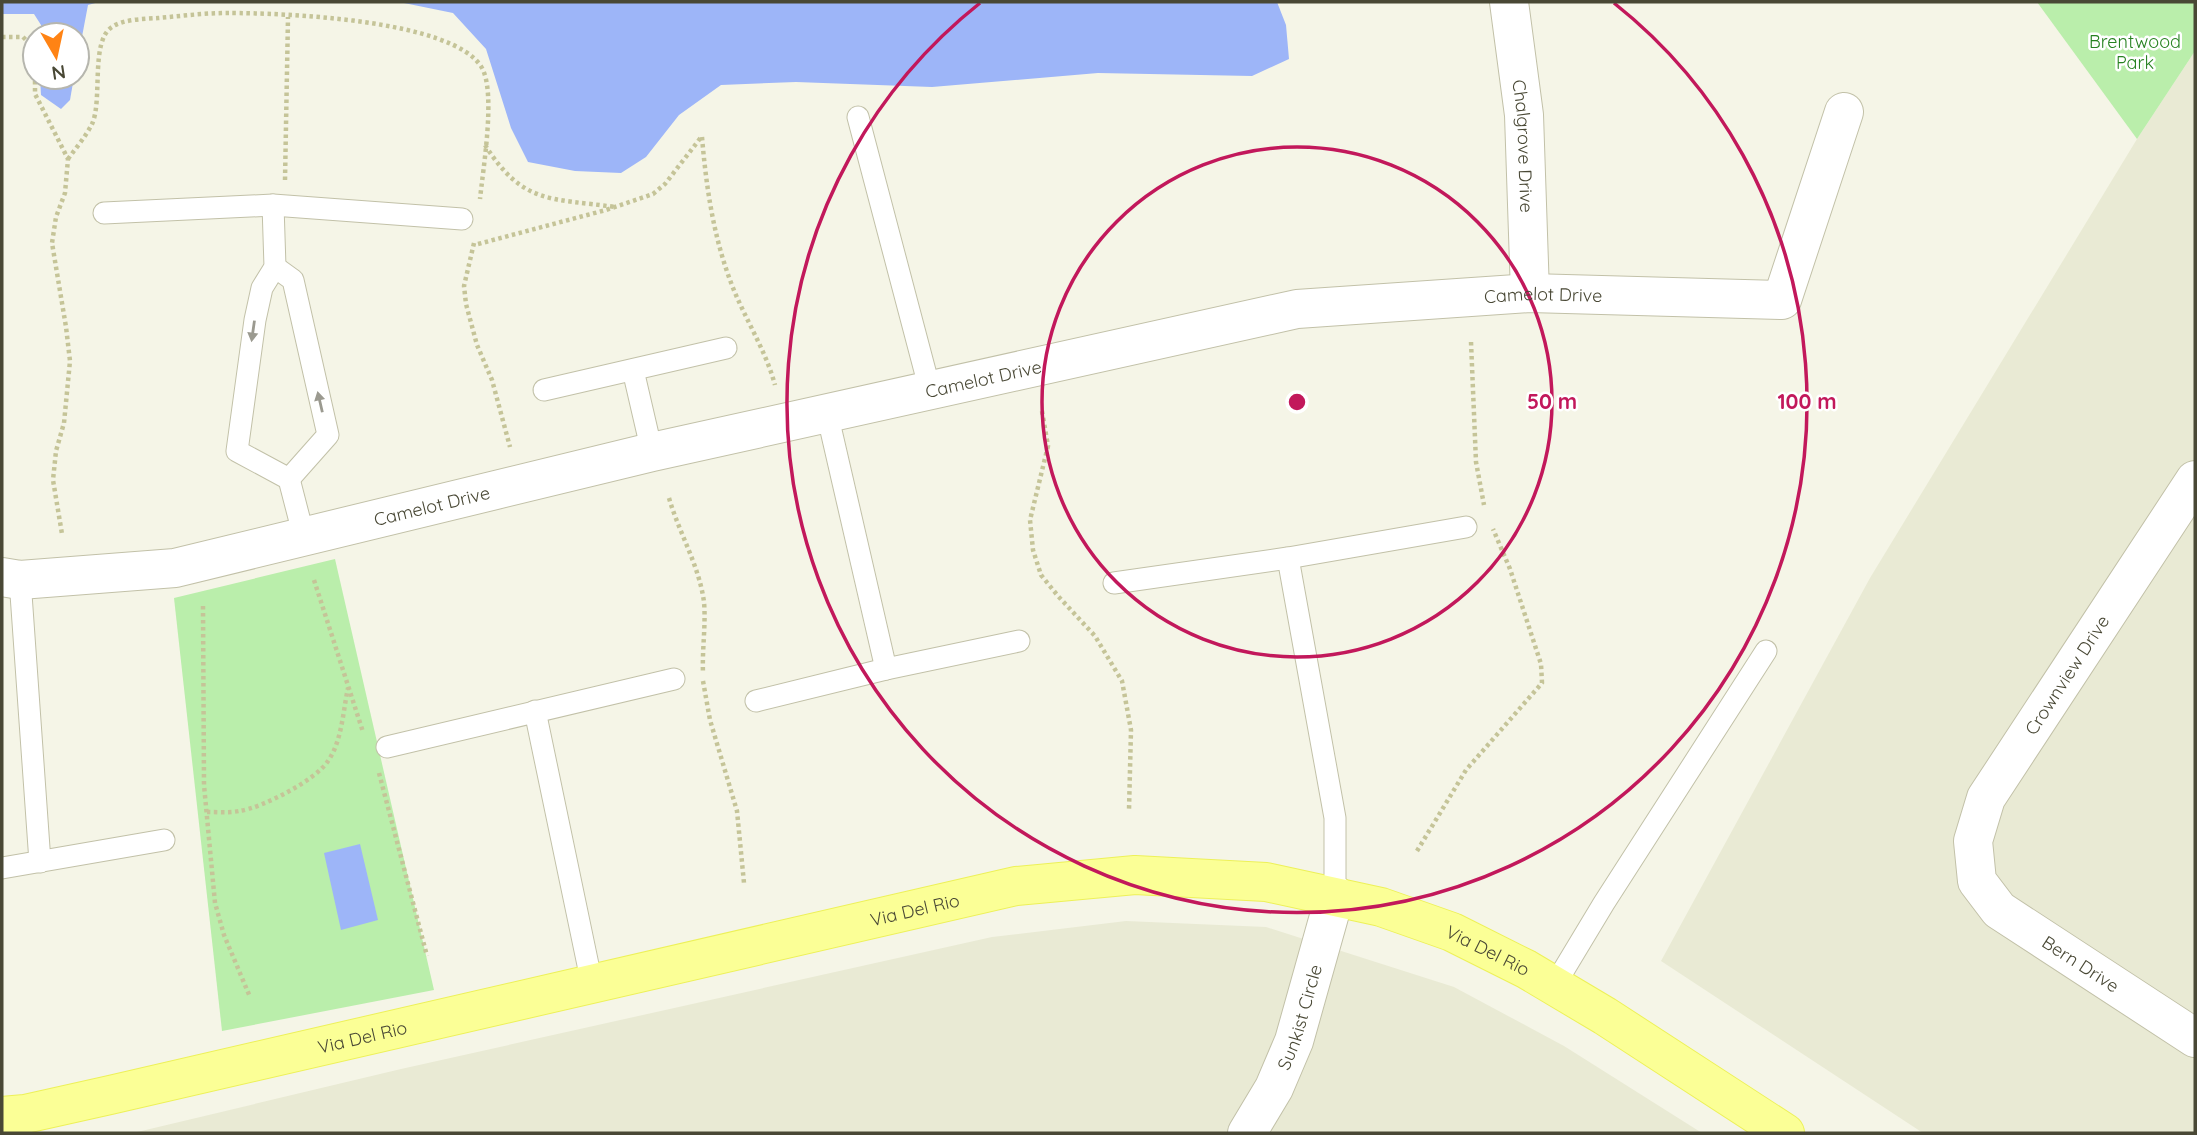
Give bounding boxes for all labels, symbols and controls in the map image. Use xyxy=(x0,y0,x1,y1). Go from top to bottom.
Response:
north arrow xyxy=(21,21,91,91)
park label: Brentwood Park xyxy=(2089,30,2181,74)
text: N xyxy=(50,60,67,86)
street label: Chalgrove Drive xyxy=(1508,78,1539,213)
street label: Camelot Drive xyxy=(1483,281,1603,308)
one-way arrow xyxy=(248,320,259,342)
street label: Camelot Drive xyxy=(923,354,1044,403)
text: 50 m xyxy=(1527,388,1577,414)
text: 100 m xyxy=(1777,388,1837,414)
one-way arrow xyxy=(315,390,326,412)
centre of rings xyxy=(1285,390,1309,414)
street label: Camelot Drive xyxy=(372,480,492,531)
street label: Crownview Drive xyxy=(2020,611,2114,739)
street label: Via Del Rio xyxy=(868,888,962,931)
street label: Via Del Rio xyxy=(1442,919,1534,981)
street label: Bern Drive xyxy=(2038,930,2124,997)
street label: Sunkist Circle xyxy=(1272,962,1326,1073)
street label: Via Del Rio xyxy=(315,1015,409,1058)

